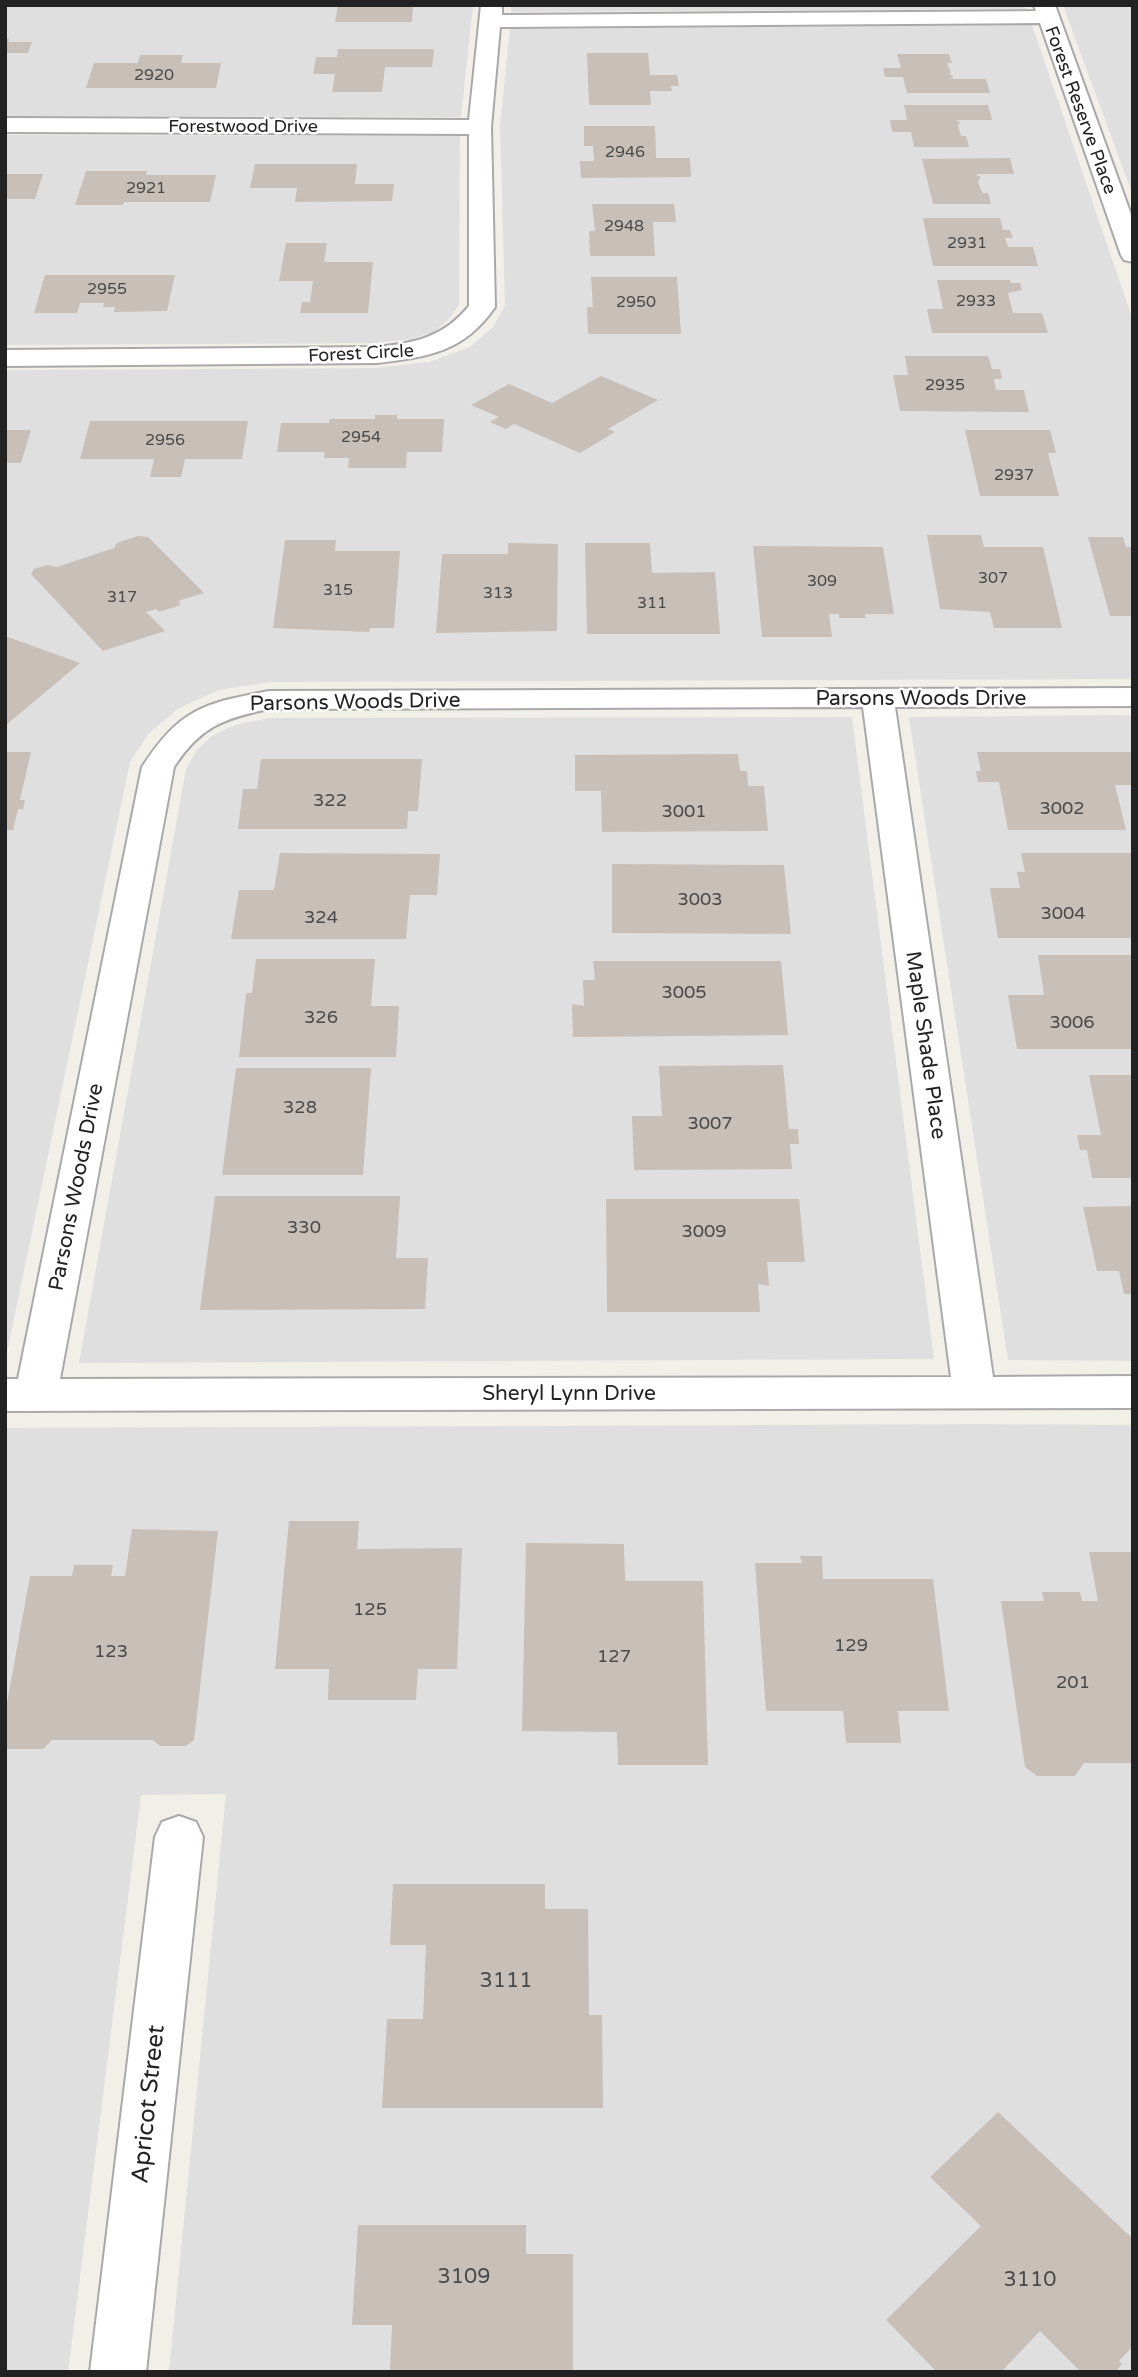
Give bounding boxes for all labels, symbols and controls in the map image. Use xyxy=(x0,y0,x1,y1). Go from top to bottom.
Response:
street label: Forest Reserve Place xyxy=(1040,23,1122,197)
house number: 2920 xyxy=(134,65,174,85)
street label: Forestwood Drive xyxy=(168,115,318,137)
house number: 2946 xyxy=(605,142,645,162)
house number: 2921 xyxy=(126,178,166,198)
house number: 2948 xyxy=(604,216,644,236)
house number: 2931 xyxy=(947,233,987,253)
house number: 2955 xyxy=(87,279,127,299)
house number: 2933 xyxy=(956,291,996,311)
house number: 2950 xyxy=(616,292,656,312)
street label: Forest Circle xyxy=(308,339,414,367)
house number: 2935 xyxy=(925,375,965,395)
house number: 2954 xyxy=(341,427,381,447)
house number: 2956 xyxy=(145,430,185,450)
house number: 2937 xyxy=(994,465,1034,485)
house number: 307 xyxy=(978,568,1008,588)
house number: 309 xyxy=(807,571,837,591)
house number: 315 xyxy=(323,580,353,600)
house number: 313 xyxy=(483,583,513,603)
house number: 317 xyxy=(107,587,137,607)
house number: 311 xyxy=(637,593,667,613)
street label: Parsons Woods Drive xyxy=(816,686,1027,711)
street label: Parsons Woods Drive xyxy=(249,688,461,716)
house number: 322 xyxy=(313,789,347,811)
house number: 3002 xyxy=(1039,797,1085,819)
house number: 3001 xyxy=(661,800,707,822)
house number: 3003 xyxy=(677,888,723,910)
house number: 3004 xyxy=(1040,902,1086,924)
house number: 324 xyxy=(304,906,338,928)
street label: Maple Shade Place xyxy=(900,949,952,1141)
house number: 3005 xyxy=(661,981,707,1003)
house number: 326 xyxy=(304,1006,338,1028)
house number: 3006 xyxy=(1049,1011,1095,1033)
street label: Parsons Woods Drive xyxy=(44,1081,108,1293)
house number: 328 xyxy=(283,1096,317,1118)
house number: 3007 xyxy=(687,1112,733,1134)
house number: 330 xyxy=(287,1216,321,1238)
house number: 3009 xyxy=(681,1220,727,1242)
street label: Sheryl Lynn Drive xyxy=(482,1381,656,1406)
house number: 125 xyxy=(353,1598,387,1620)
house number: 129 xyxy=(834,1634,868,1656)
house number: 123 xyxy=(94,1640,128,1662)
house number: 127 xyxy=(597,1645,631,1667)
house number: 201 xyxy=(1056,1671,1090,1693)
house number: 3111 xyxy=(480,1968,532,1993)
street label: Apricot Street xyxy=(125,2023,171,2185)
house number: 3109 xyxy=(438,2264,490,2289)
house number: 3110 xyxy=(1004,2267,1056,2292)

